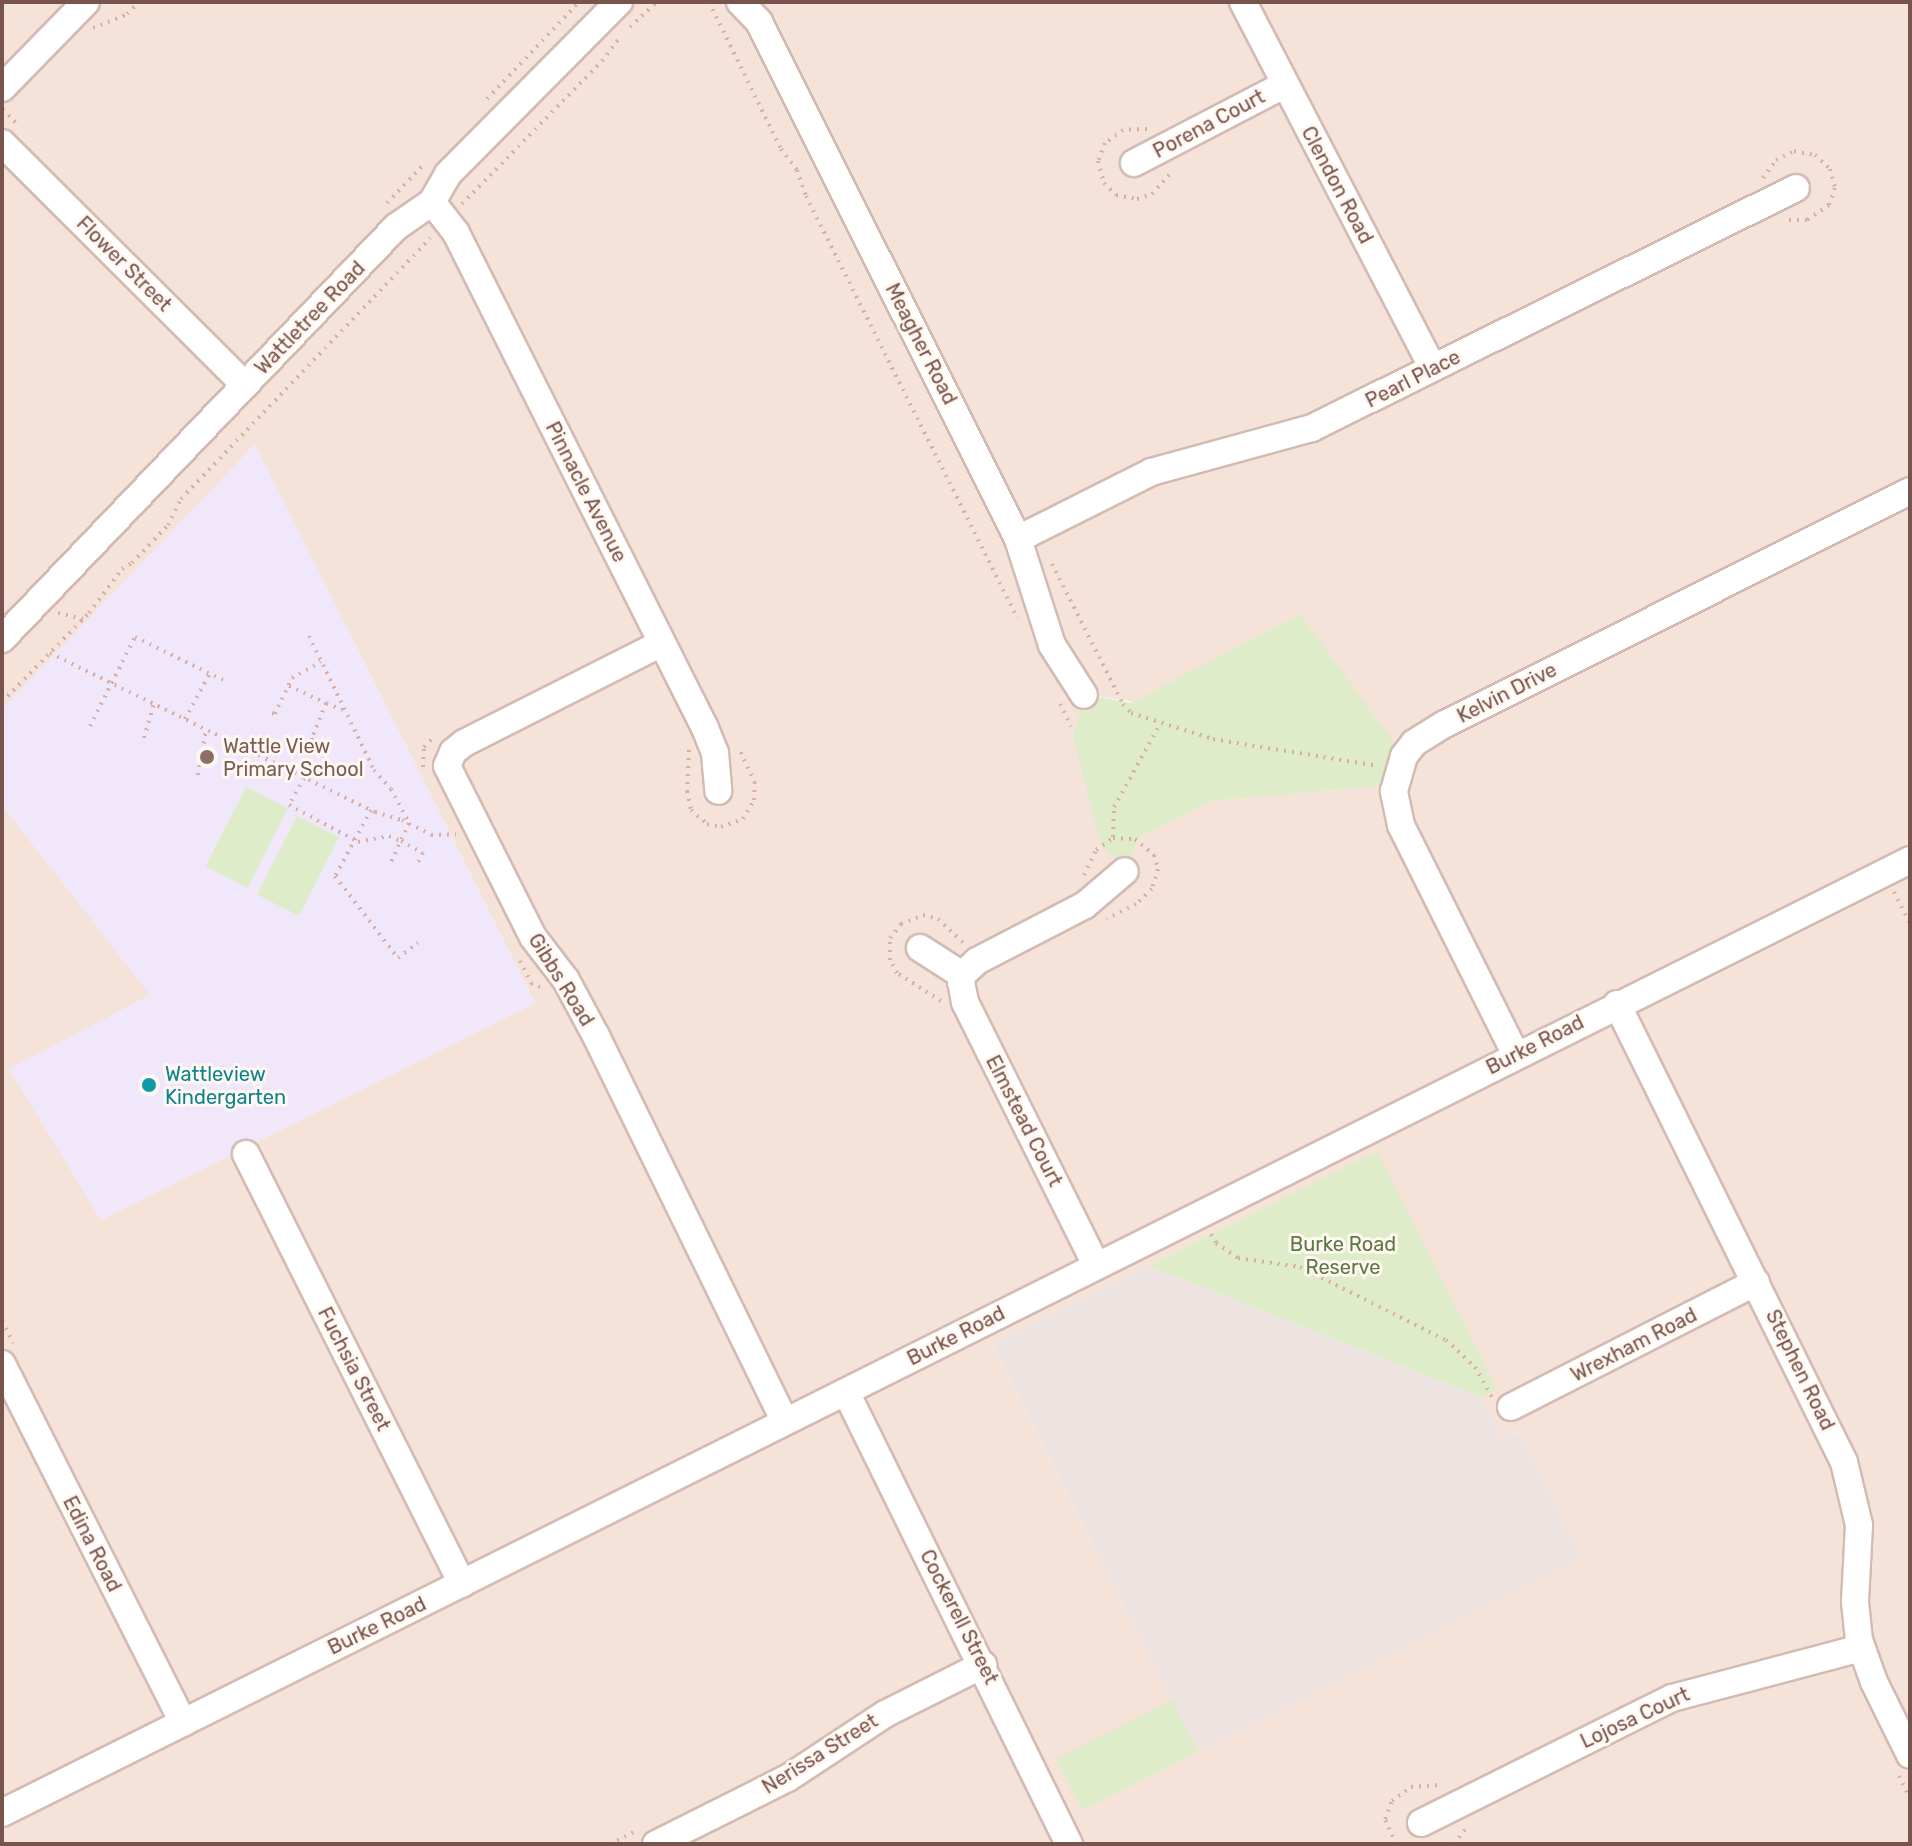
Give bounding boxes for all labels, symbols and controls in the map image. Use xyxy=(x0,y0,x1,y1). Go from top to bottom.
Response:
street label: Porena Court xyxy=(1149,85,1269,163)
street label: Clendon Road xyxy=(1296,122,1378,248)
street label: Flower Street xyxy=(71,211,177,317)
street label: Wattletree Road xyxy=(250,256,370,380)
street label: Meagher Road xyxy=(880,279,962,409)
street label: Pearl Place xyxy=(1362,345,1464,413)
street label: Pinnacle Avenue xyxy=(540,417,632,567)
street label: Kelvin Drive xyxy=(1453,658,1561,728)
place label: Wattle View Primary School xyxy=(223,734,364,781)
marker: Wattle View Primary School xyxy=(198,748,216,766)
street label: Gibbs Road xyxy=(523,929,599,1031)
street label: Burke Road xyxy=(1482,1010,1588,1080)
street label: Elmstead Court xyxy=(981,1051,1067,1191)
place label: Wattleview Kindergarten xyxy=(165,1062,286,1109)
marker: Wattleview Kindergarten xyxy=(140,1076,158,1094)
park label: Burke Road Reserve xyxy=(1290,1233,1396,1280)
street label: Burke Road xyxy=(903,1301,1009,1371)
street label: Fuchsia Street xyxy=(313,1303,395,1435)
street label: Wrexham Road xyxy=(1567,1303,1701,1387)
street label: Stephen Road xyxy=(1760,1306,1840,1434)
street label: Edina Road xyxy=(58,1492,126,1596)
street label: Cockerell Street xyxy=(915,1546,1003,1688)
street label: Burke Road xyxy=(324,1592,430,1660)
street label: Lojosa Court xyxy=(1577,1682,1693,1754)
street label: Nerissa Street xyxy=(758,1709,882,1799)

